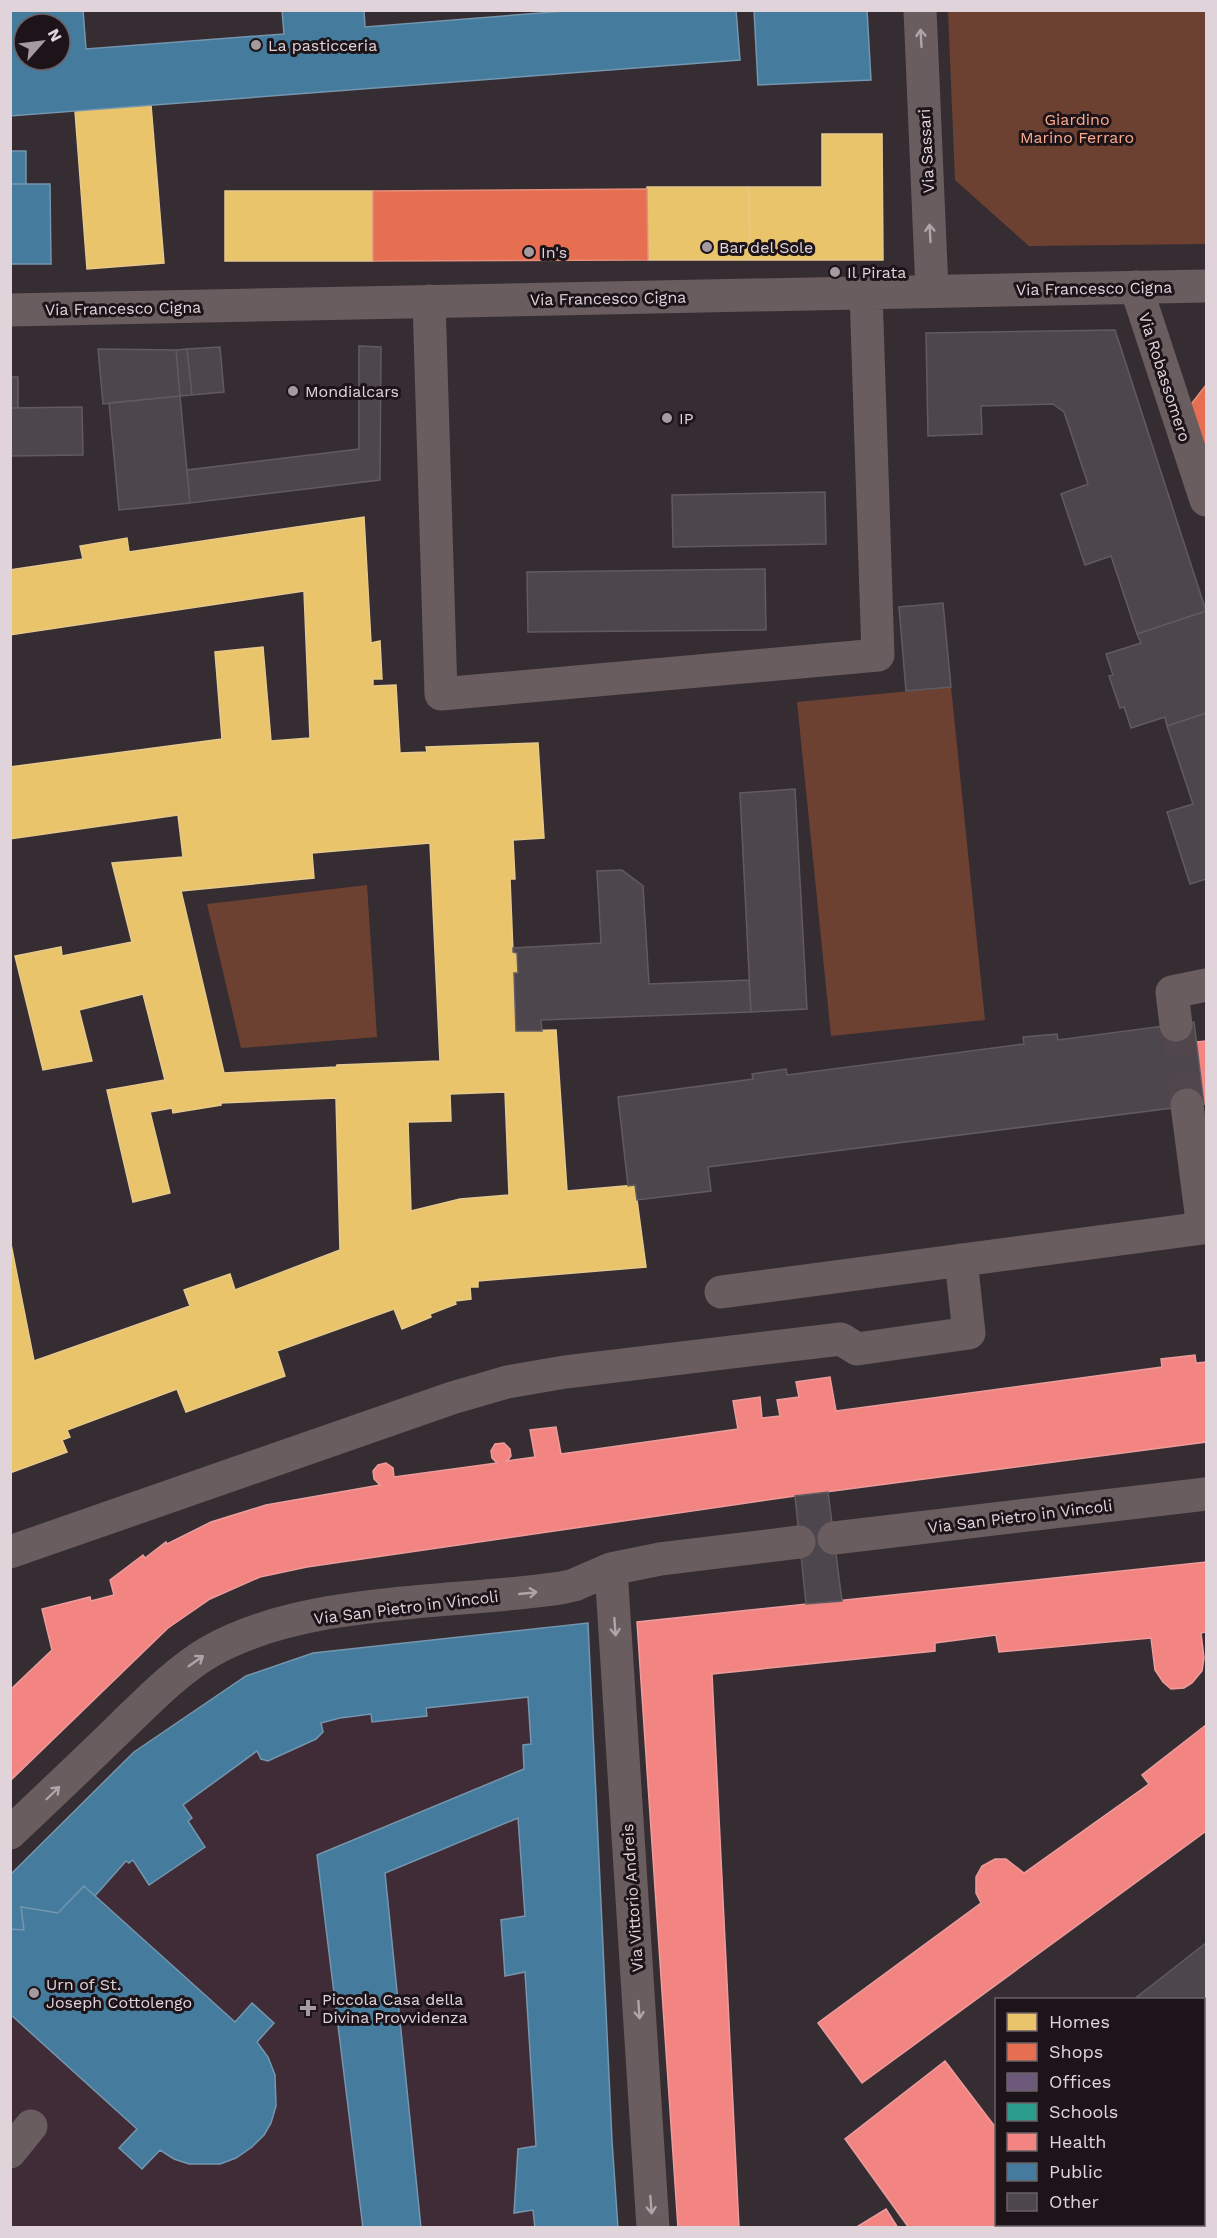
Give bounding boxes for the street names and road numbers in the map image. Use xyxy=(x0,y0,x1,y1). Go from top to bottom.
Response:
street label: Via Sassari xyxy=(915,108,938,194)
street label: Via Francesco Cigna xyxy=(1016,278,1172,299)
street label: Via Francesco Cigna xyxy=(530,288,686,309)
street label: Via Francesco Cigna xyxy=(45,298,201,319)
street label: Via Robassomero xyxy=(1135,310,1194,444)
street label: Via San Pietro in Vincoli xyxy=(927,1496,1113,1537)
street label: Via San Pietro in Vincoli xyxy=(313,1587,499,1628)
street label: Via Vittorio Andreis xyxy=(618,1823,647,1973)

